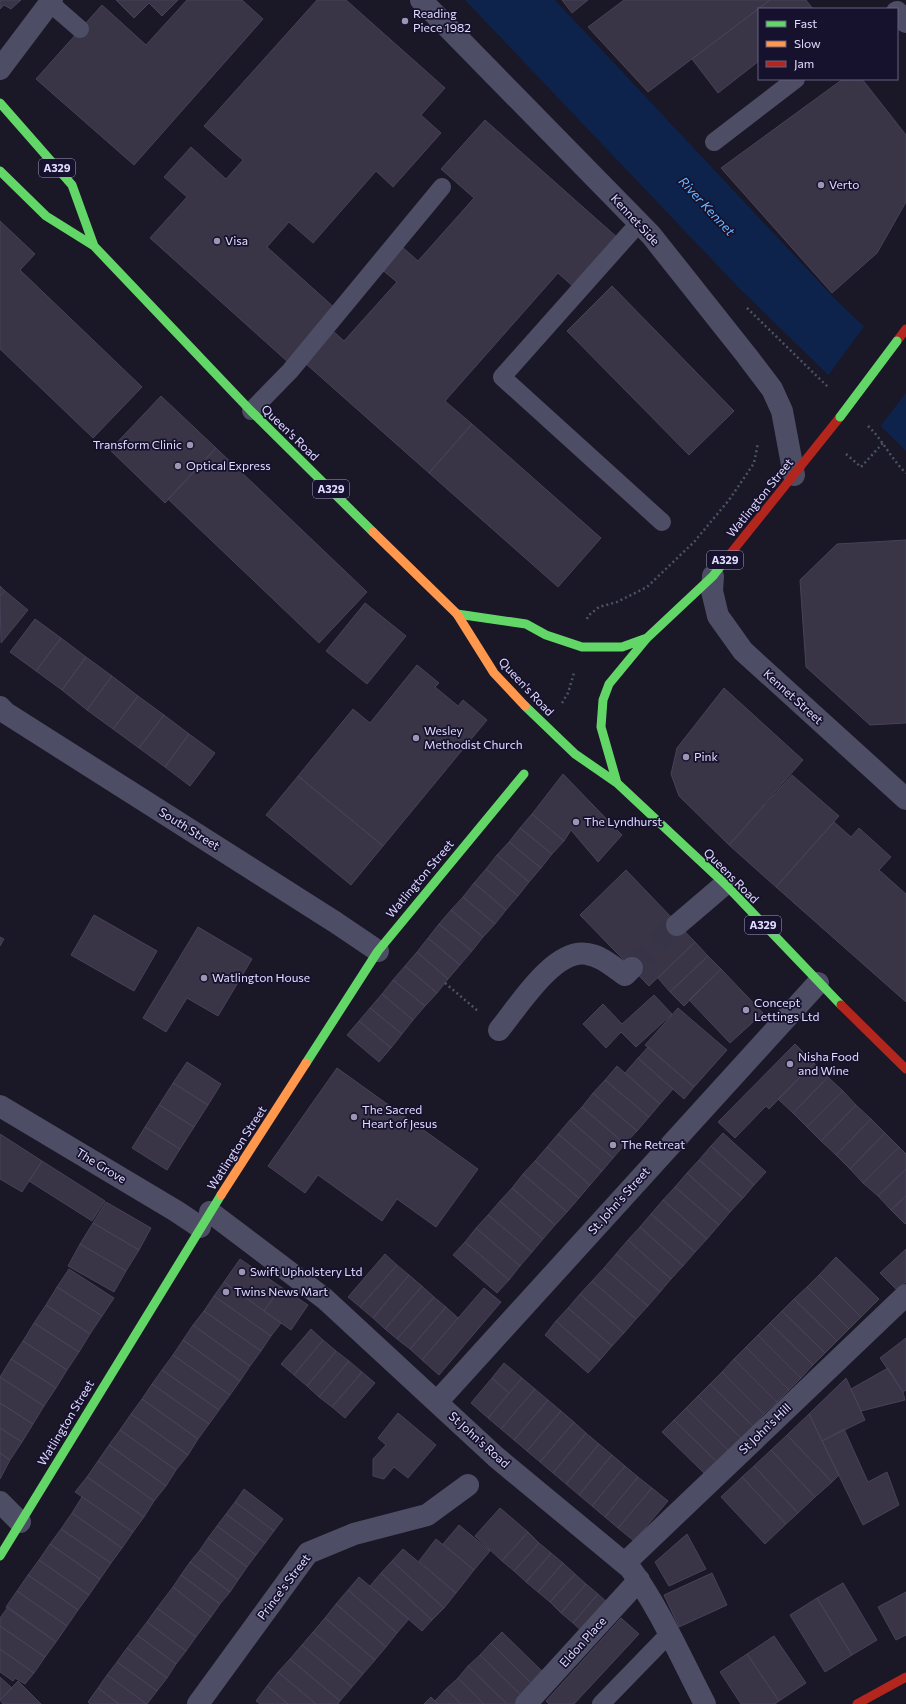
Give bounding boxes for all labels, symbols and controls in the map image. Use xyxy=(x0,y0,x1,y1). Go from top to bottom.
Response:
place label: Reading Piece 1982 xyxy=(413,6,471,34)
legend xyxy=(758,8,898,80)
marker: Reading Piece 1982 xyxy=(400,16,410,26)
text: Fast xyxy=(794,16,817,30)
text: Slow xyxy=(794,36,821,50)
text: Jam xyxy=(794,56,814,71)
road number: A329 xyxy=(39,159,75,177)
water label: River Kennet xyxy=(676,173,739,239)
place label: Verto xyxy=(829,177,860,191)
marker: Verto xyxy=(816,180,826,190)
street label: Kennet Side xyxy=(609,191,663,248)
place label: Visa xyxy=(225,233,248,247)
marker: Visa xyxy=(212,236,222,246)
street label: Queen's Road xyxy=(259,401,322,463)
place label: Transform Clinic xyxy=(93,437,182,451)
marker: Transform Clinic xyxy=(185,440,195,450)
street label: Watlington Street xyxy=(723,455,795,540)
place label: Optical Express xyxy=(186,458,271,472)
marker: Optical Express xyxy=(173,461,183,471)
road number: A329 xyxy=(313,480,349,498)
road number: A329 xyxy=(707,551,743,569)
street label: Queen's Road xyxy=(496,654,557,718)
street label: Kennet Street xyxy=(761,666,826,727)
place label: Wesley Methodist Church xyxy=(424,723,523,751)
marker: Wesley Methodist Church xyxy=(411,733,421,743)
place label: Pink xyxy=(694,749,718,763)
marker: Pink xyxy=(681,752,691,762)
street label: South Street xyxy=(157,804,223,852)
place label: The Lyndhurst xyxy=(584,814,662,828)
marker: The Lyndhurst xyxy=(571,817,581,827)
street label: Watlington Street xyxy=(383,836,456,920)
street label: Queens Road xyxy=(701,845,762,906)
road number: A329 xyxy=(745,916,781,934)
place label: Watlington House xyxy=(212,970,310,984)
marker: Watlington House xyxy=(199,973,209,983)
place label: Concept Lettings Ltd xyxy=(754,995,820,1023)
marker: Concept Lettings Ltd xyxy=(741,1005,751,1015)
place label: Nisha Food and Wine xyxy=(798,1049,859,1077)
marker: Nisha Food and Wine xyxy=(785,1059,795,1069)
place label: The Sacred Heart of Jesus xyxy=(362,1102,437,1131)
street label: Watlington Street xyxy=(204,1103,269,1192)
marker: The Sacred Heart of Jesus xyxy=(349,1112,359,1122)
place label: The Retreat xyxy=(621,1137,685,1151)
marker: The Retreat xyxy=(608,1140,618,1150)
street label: The Grove xyxy=(74,1145,129,1186)
street label: St. John's Street xyxy=(584,1164,653,1237)
place label: Swift Upholstery Ltd xyxy=(250,1264,363,1278)
marker: Swift Upholstery Ltd xyxy=(237,1267,247,1277)
place label: Twins News Mart xyxy=(234,1284,328,1298)
marker: Twins News Mart xyxy=(221,1287,231,1297)
street label: Watlington Street xyxy=(34,1377,96,1468)
street label: St John's Hill xyxy=(735,1400,794,1457)
street label: St John's Road xyxy=(446,1408,513,1471)
street label: Prince's Street xyxy=(254,1551,313,1622)
street label: Eldon Place xyxy=(556,1613,608,1669)

